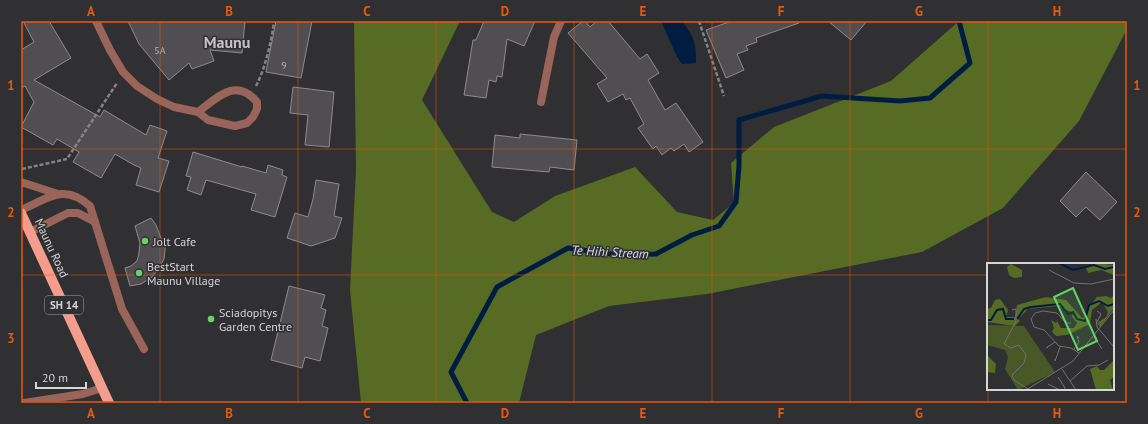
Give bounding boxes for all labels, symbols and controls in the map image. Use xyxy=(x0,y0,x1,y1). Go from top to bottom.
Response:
text: A xyxy=(87,3,95,20)
text: B xyxy=(225,3,233,20)
text: C xyxy=(363,3,371,20)
text: D xyxy=(501,3,509,20)
text: E xyxy=(640,3,647,20)
text: F xyxy=(778,3,785,20)
text: G xyxy=(915,3,923,20)
text: H xyxy=(1053,3,1061,20)
district label: Maunu xyxy=(204,32,250,52)
house number: 5A xyxy=(154,44,166,57)
house number: 9 xyxy=(281,59,287,72)
text: 1 xyxy=(7,77,15,94)
text: 1 xyxy=(1133,77,1141,94)
text: 2 xyxy=(7,204,15,221)
text: 2 xyxy=(1133,204,1141,221)
street label: Maunu Road xyxy=(32,216,72,280)
place label: Jolt Cafe xyxy=(152,234,196,249)
marker: Jolt Cafe xyxy=(140,236,150,246)
water label: Te Hihi Stream xyxy=(571,241,649,263)
place label: BestStart Maunu Village xyxy=(147,259,220,288)
inset map xyxy=(987,263,1114,390)
marker: BestStart Maunu Village xyxy=(134,268,144,278)
road number: SH 14 xyxy=(45,296,83,314)
place label: Sciadopitys Garden Centre xyxy=(219,305,292,334)
marker: Sciadopitys Garden Centre xyxy=(206,314,216,324)
text: 3 xyxy=(7,330,15,347)
text: 3 xyxy=(1133,330,1141,347)
scale bar xyxy=(36,364,86,390)
text: 20 m xyxy=(42,370,68,385)
text: A xyxy=(87,405,95,422)
text: B xyxy=(225,405,233,422)
text: C xyxy=(363,405,371,422)
text: D xyxy=(501,405,509,422)
text: E xyxy=(640,405,647,422)
text: F xyxy=(778,405,785,422)
text: G xyxy=(915,405,923,422)
text: H xyxy=(1053,405,1061,422)

